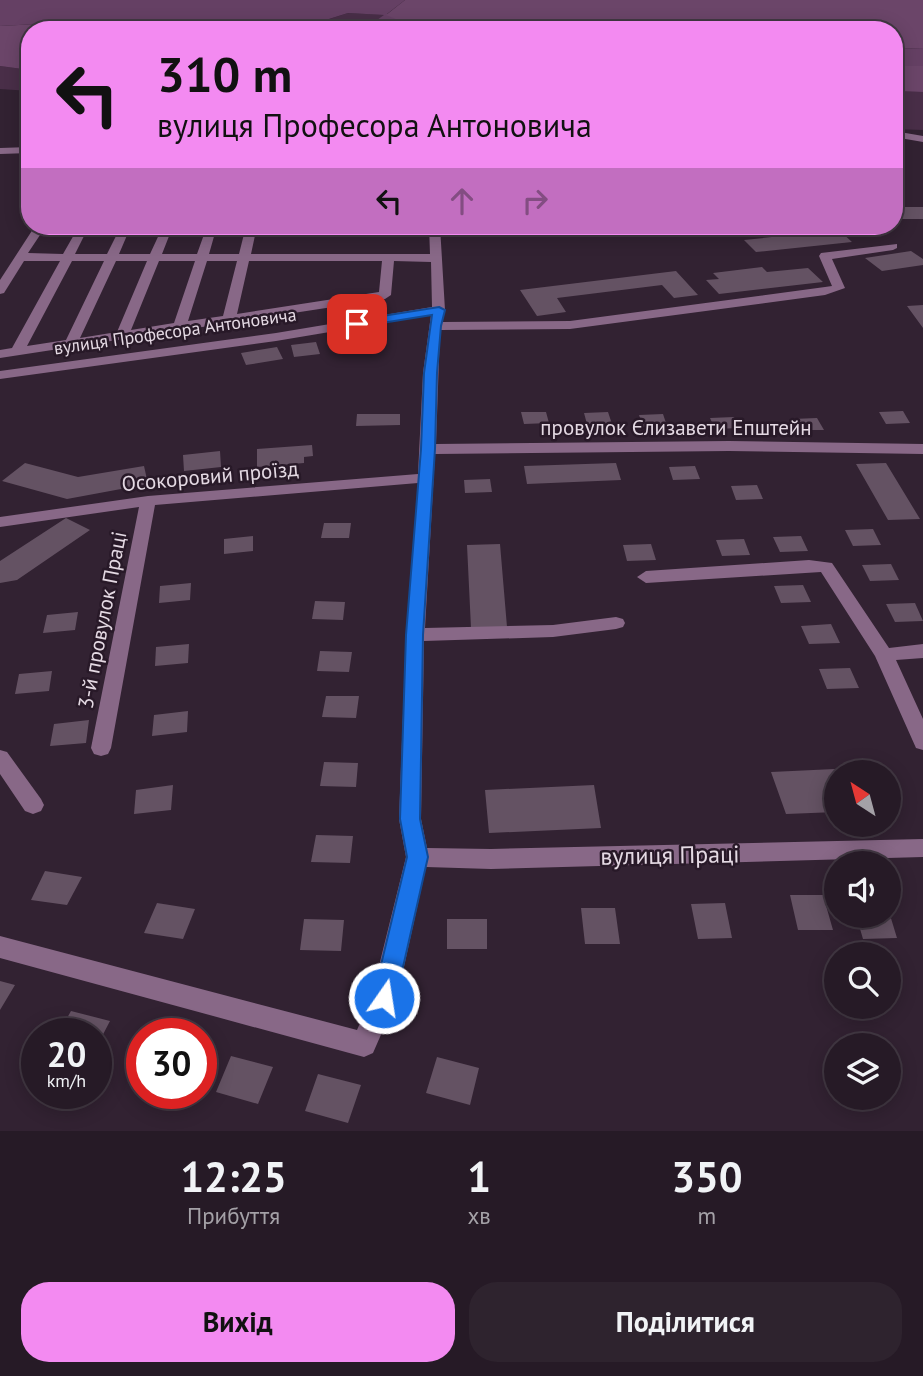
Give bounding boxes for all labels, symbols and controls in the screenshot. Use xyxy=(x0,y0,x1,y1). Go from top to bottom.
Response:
text: 310 m xyxy=(157,42,292,106)
icon: left xyxy=(42,49,133,140)
text: вулиця Професора Антоновича xyxy=(157,104,592,146)
icon: left xyxy=(370,182,408,220)
icon: ahead xyxy=(443,182,481,220)
icon: right xyxy=(516,182,554,220)
pin xyxy=(327,294,387,354)
street label: вулиця Професора Антоновича xyxy=(52,303,298,359)
icon: arrive xyxy=(338,305,376,343)
street label: провулок Єлизавети Епштейн xyxy=(540,414,812,441)
street label: Осокоровий проїзд xyxy=(120,455,300,497)
street label: 3-й провулок Праці xyxy=(72,529,132,711)
north arrow xyxy=(824,760,901,836)
map controls xyxy=(824,760,901,1110)
street label: вулиця Праці xyxy=(600,838,740,872)
button: sound xyxy=(824,851,901,928)
button: search xyxy=(824,942,901,1019)
position arrow xyxy=(347,961,421,1035)
speed limit sign: 30 xyxy=(126,1018,217,1109)
text: 20 xyxy=(47,1031,86,1077)
button: layers xyxy=(824,1033,901,1110)
text: km/h xyxy=(47,1069,86,1092)
text: 12:25 xyxy=(180,1149,287,1204)
text: 1 xyxy=(467,1149,491,1204)
text: 350 xyxy=(671,1149,743,1204)
text: Прибуття xyxy=(187,1201,280,1230)
text: хв xyxy=(467,1201,491,1230)
text: m xyxy=(698,1201,716,1230)
button: Вихід xyxy=(21,1282,455,1362)
button: Поділитися xyxy=(469,1282,902,1362)

